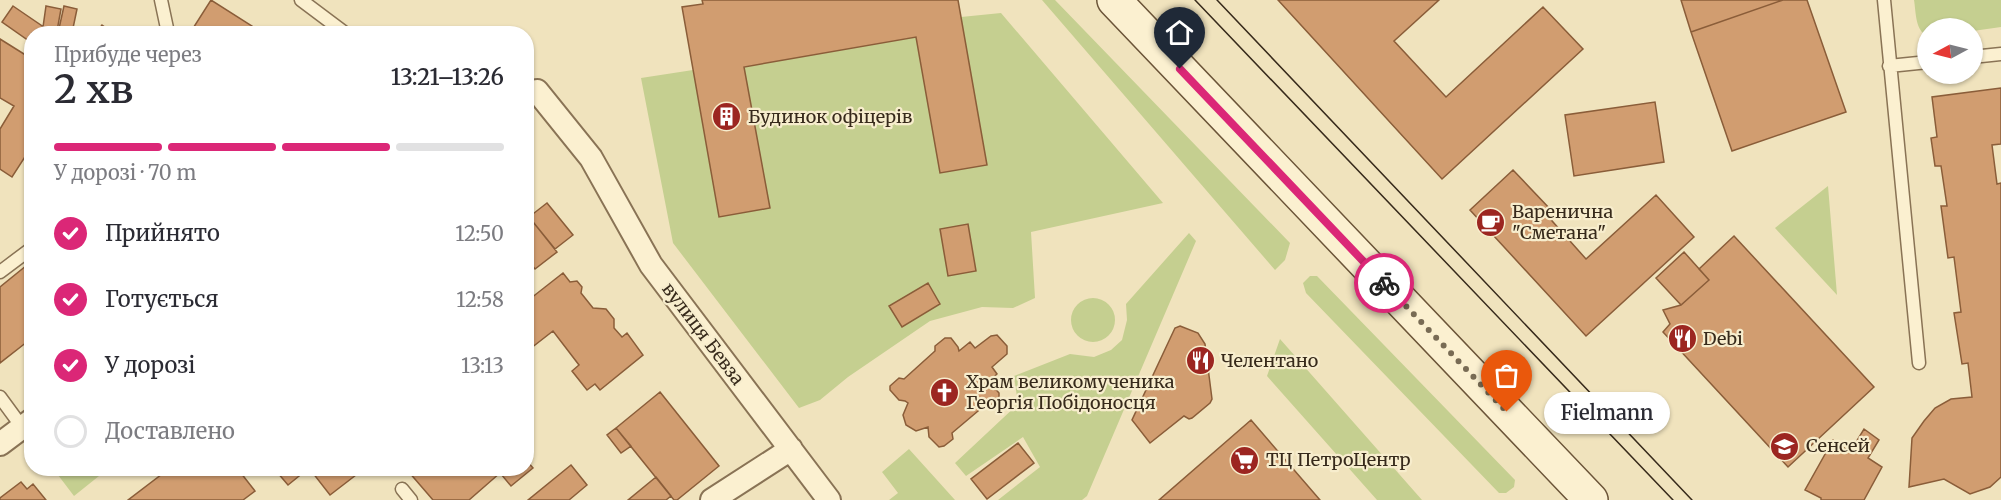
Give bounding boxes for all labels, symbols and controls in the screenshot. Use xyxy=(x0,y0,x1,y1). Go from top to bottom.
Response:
pin xyxy=(1154,7,1205,69)
icon: home xyxy=(1163,16,1196,49)
north arrow xyxy=(1917,18,1983,84)
map controls xyxy=(1917,18,1983,84)
text: Прибуде через xyxy=(54,42,202,67)
text: 13:21–13:26 xyxy=(391,63,504,91)
text: 2 хв xyxy=(54,65,133,114)
building icon: Будинок офіцерів xyxy=(711,101,743,133)
place label: Будинок офіцерів xyxy=(748,105,913,128)
text: У дорозі · 70 m xyxy=(54,160,196,185)
place label: Варенична "Сметана" xyxy=(1512,200,1613,244)
cafe icon: Варенична "Сметана" xyxy=(1475,206,1507,238)
icon: check xyxy=(54,217,87,250)
text: Прийнято xyxy=(105,219,220,247)
text: 12:50 xyxy=(455,221,504,246)
courier xyxy=(1354,253,1414,313)
icon: bike xyxy=(1368,267,1401,300)
street label: вулиця Бевза xyxy=(657,278,750,390)
icon: check xyxy=(54,283,87,316)
text: Готується xyxy=(105,285,219,313)
text: 12:58 xyxy=(456,287,504,312)
restaurant icon: Debi xyxy=(1666,323,1698,355)
place label: Debi xyxy=(1703,327,1743,350)
restaurant icon: Челентано xyxy=(1184,345,1216,377)
icon: check xyxy=(54,349,87,382)
place label: Челентано xyxy=(1221,349,1318,372)
pin xyxy=(1481,350,1532,412)
text: У дорозі xyxy=(105,351,195,379)
text: 13:13 xyxy=(461,353,504,378)
icon: bag xyxy=(1490,359,1523,392)
place label: Храм великомученика Георгія Побідоносця xyxy=(966,370,1175,414)
church icon: Храм великомученика Георгія Побідоносця xyxy=(929,376,961,408)
callout: Fielmann xyxy=(1543,391,1669,433)
text: Fielmann xyxy=(1560,400,1654,425)
text: Доставлено xyxy=(105,417,235,445)
school or university icon: Сенсей xyxy=(1769,430,1801,462)
place label: Сенсей xyxy=(1806,434,1870,457)
supermarket icon: ТЦ ПетроЦентр xyxy=(1229,444,1261,476)
place label: ТЦ ПетроЦентр xyxy=(1266,448,1411,471)

